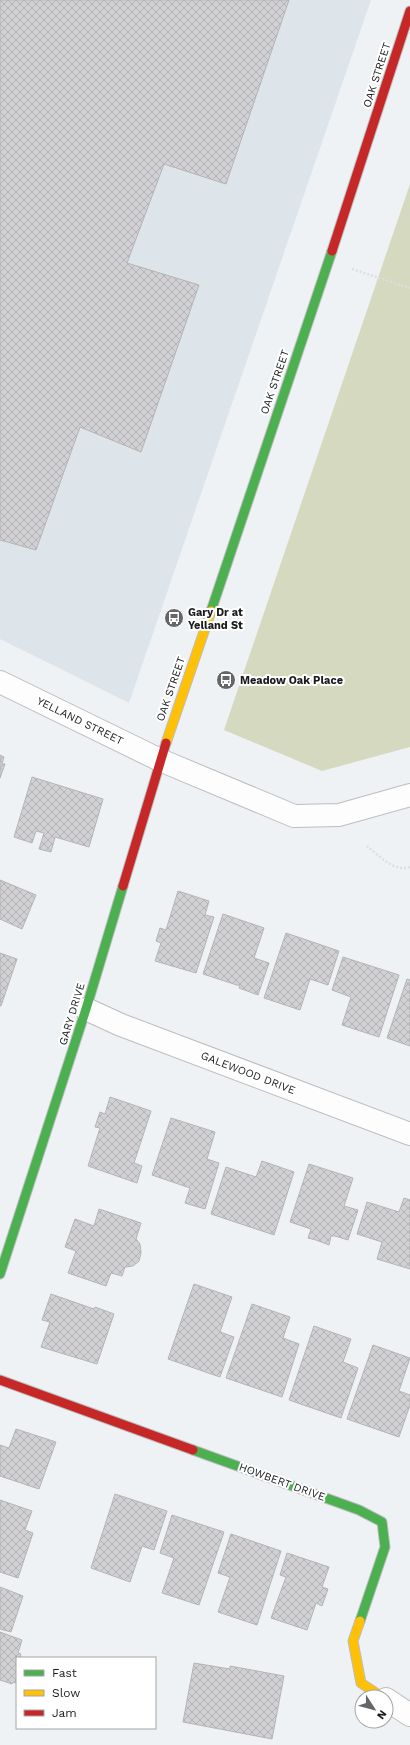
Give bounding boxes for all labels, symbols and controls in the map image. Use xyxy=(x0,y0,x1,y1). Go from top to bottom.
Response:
street label: OAK STREET xyxy=(360,41,394,109)
street label: OAK STREET xyxy=(258,348,292,416)
place label: Gary Dr at Yelland St xyxy=(188,606,243,632)
bus stop icon: Gary Dr at Yelland St xyxy=(163,607,185,629)
street label: OAK STREET xyxy=(154,655,188,723)
bus stop icon: Meadow Oak Place xyxy=(215,669,237,691)
place label: Meadow Oak Place xyxy=(240,674,343,687)
street label: YELLAND STREET xyxy=(35,694,126,748)
street label: GARY DRIVE xyxy=(56,981,88,1047)
street label: GALEWOOD DRIVE xyxy=(199,1049,297,1097)
street label: HOWBERT DRIVE xyxy=(237,1460,327,1504)
legend xyxy=(16,1657,156,1729)
text: Fast xyxy=(52,1666,77,1680)
text: Slow xyxy=(52,1686,80,1700)
north arrow xyxy=(354,1689,394,1729)
text: Jam xyxy=(52,1706,77,1720)
text: N xyxy=(374,1707,389,1722)

